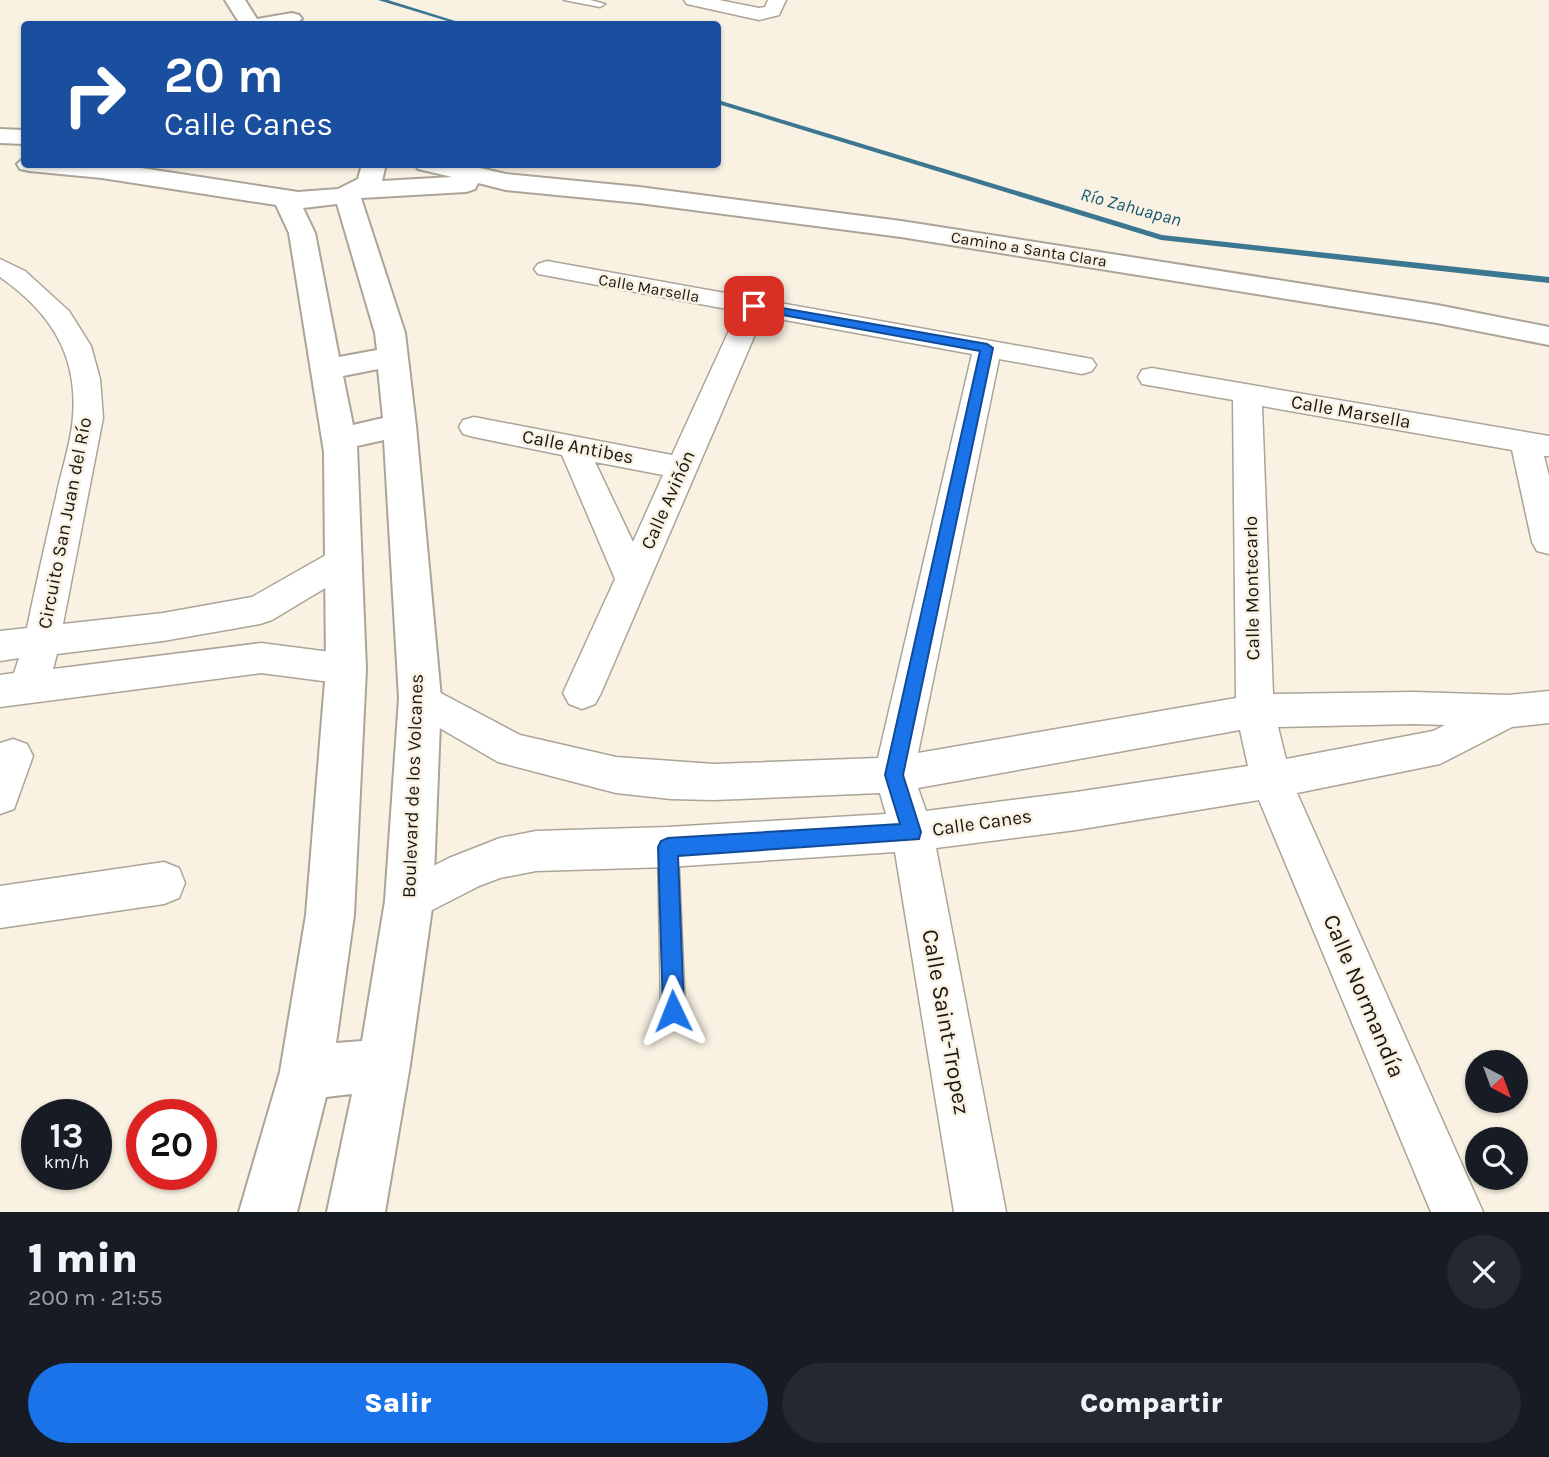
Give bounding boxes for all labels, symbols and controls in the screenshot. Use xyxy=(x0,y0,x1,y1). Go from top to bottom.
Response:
text: 20 m xyxy=(164,47,284,104)
icon: right xyxy=(49,49,140,140)
text: Calle Canes xyxy=(164,106,333,143)
water label: Río Zahuapan xyxy=(1078,183,1184,231)
street label: Camino a Santa Clara xyxy=(950,227,1108,271)
street label: Calle Marsella xyxy=(597,270,701,306)
pin xyxy=(724,276,784,336)
icon: arrive xyxy=(735,287,773,325)
street label: Calle Marsella xyxy=(1289,391,1413,433)
street label: Circuito San Juan del Río xyxy=(34,415,96,631)
street label: Calle Antibes xyxy=(520,425,636,469)
street label: Calle Aviñón xyxy=(636,447,700,553)
street label: Calle Montecarlo xyxy=(1240,515,1264,661)
street label: Boulevard de los Volcanes xyxy=(398,673,428,899)
street label: Calle Canes xyxy=(931,805,1033,841)
street label: Calle Normandía xyxy=(1317,910,1411,1082)
street label: Calle Saint-Tropez xyxy=(916,927,976,1117)
position arrow xyxy=(636,974,710,1048)
north arrow xyxy=(1465,1050,1528,1113)
map controls xyxy=(1465,1050,1528,1190)
speed limit sign: 20 xyxy=(126,1099,217,1190)
text: 13 xyxy=(49,1115,84,1156)
button: search xyxy=(1465,1127,1528,1190)
text: km/h xyxy=(44,1151,89,1173)
text: 1 min xyxy=(28,1233,138,1283)
button: close xyxy=(1447,1235,1521,1309)
text: 200 m · 21:55 xyxy=(28,1284,163,1311)
button: Salir xyxy=(28,1363,768,1443)
button: Compartir xyxy=(782,1363,1521,1443)

